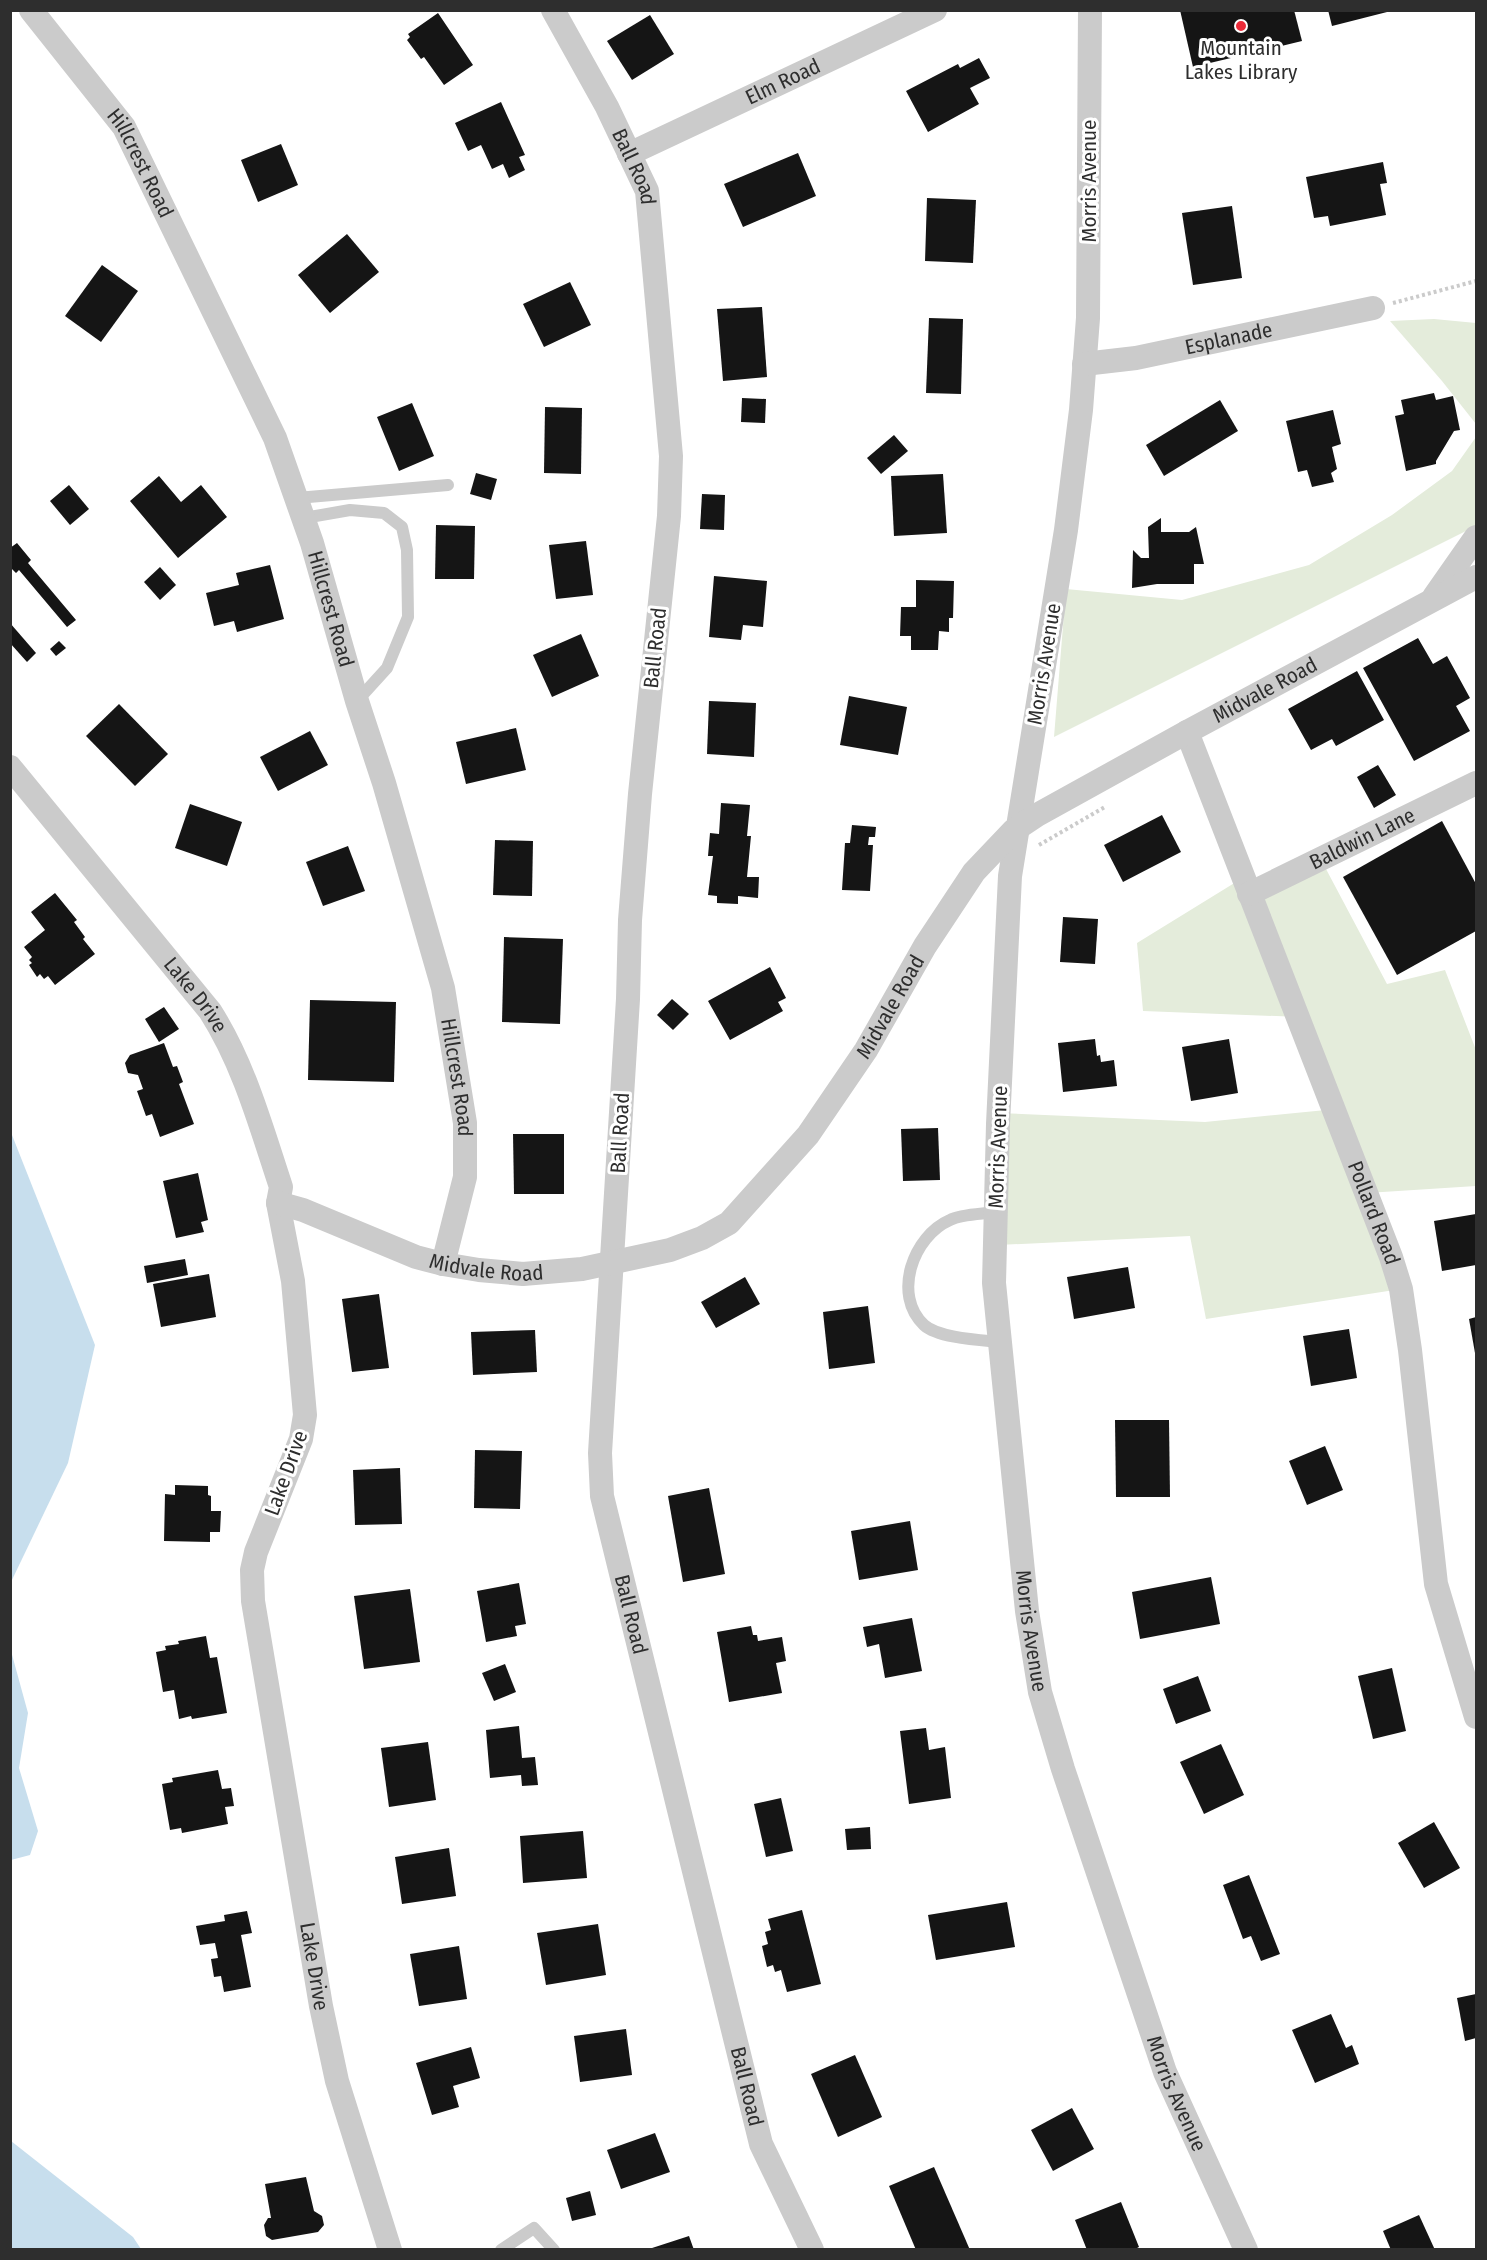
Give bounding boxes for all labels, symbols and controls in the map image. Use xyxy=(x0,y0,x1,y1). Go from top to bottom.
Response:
marker: Mountain Lakes Library xyxy=(1234,19,1248,33)
place label: Mountain Lakes Library xyxy=(1185,35,1298,85)
street label: Elm Road xyxy=(741,53,825,110)
street label: Hillcrest Road xyxy=(101,103,179,222)
street label: Morris Avenue xyxy=(1076,120,1102,242)
street label: Ball Road xyxy=(606,124,661,206)
street label: Esplanade xyxy=(1183,317,1275,360)
street label: Hillcrest Road xyxy=(302,548,360,670)
street label: Morris Avenue xyxy=(1022,601,1066,727)
street label: Ball Road xyxy=(638,606,672,690)
street label: Midvale Road xyxy=(1208,652,1322,729)
street label: Baldwin Lane xyxy=(1305,802,1419,875)
street label: Midvale Road xyxy=(851,950,930,1064)
street label: Lake Drive xyxy=(158,952,233,1037)
street label: Hillcrest Road xyxy=(435,1016,478,1137)
street label: Morris Avenue xyxy=(983,1085,1013,1209)
street label: Ball Road xyxy=(605,1092,635,1174)
street label: Pollard Road xyxy=(1342,1157,1406,1268)
street label: Midvale Road xyxy=(426,1248,545,1287)
street label: Lake Drive xyxy=(259,1427,313,1519)
street label: Morris Avenue xyxy=(1010,1569,1053,1694)
street label: Ball Road xyxy=(609,1572,653,1657)
street label: Lake Drive xyxy=(294,1920,335,2012)
street label: Morris Avenue xyxy=(1141,2032,1212,2155)
street label: Ball Road xyxy=(725,2044,769,2129)

